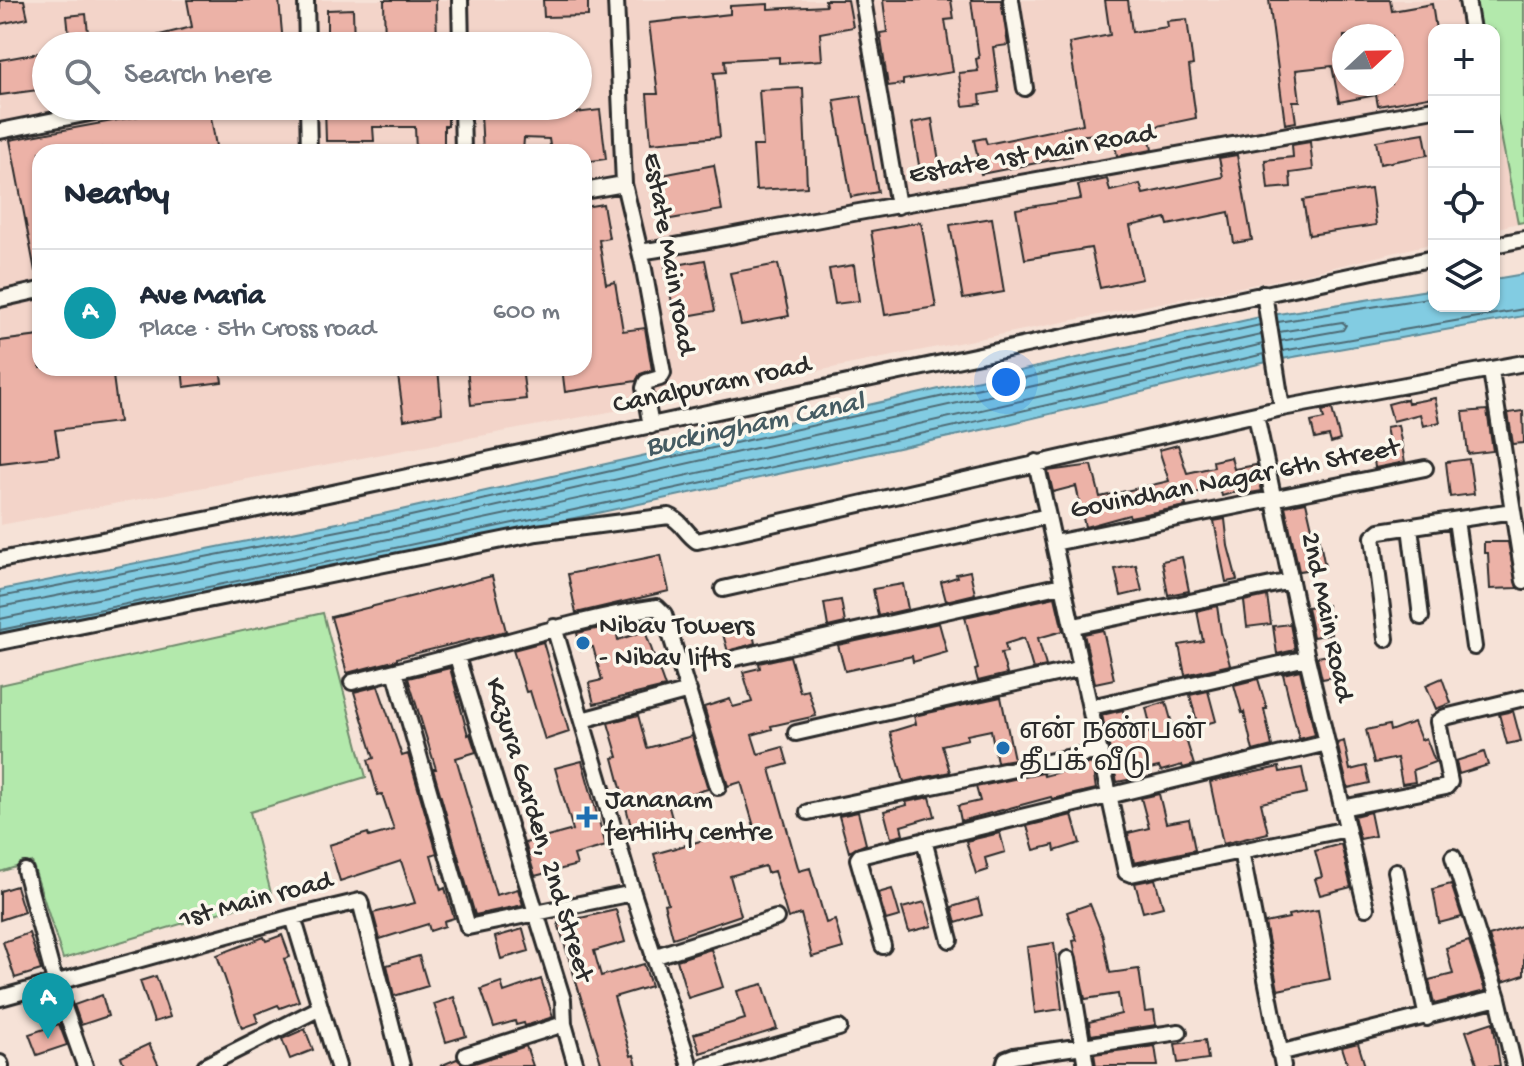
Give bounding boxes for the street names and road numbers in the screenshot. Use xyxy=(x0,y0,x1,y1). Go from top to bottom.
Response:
street label: Estate 1st Main Road xyxy=(907,117,1160,193)
street label: Estate Main road xyxy=(634,150,702,360)
street label: Canalpuram road xyxy=(610,348,816,423)
street label: Govindhan Nagar 6th Street xyxy=(1068,431,1405,528)
street label: 2nd Main Road xyxy=(1292,529,1361,707)
street label: Kazura Garden, 2nd Street xyxy=(476,674,601,988)
street label: 1st Main road xyxy=(175,864,339,938)

